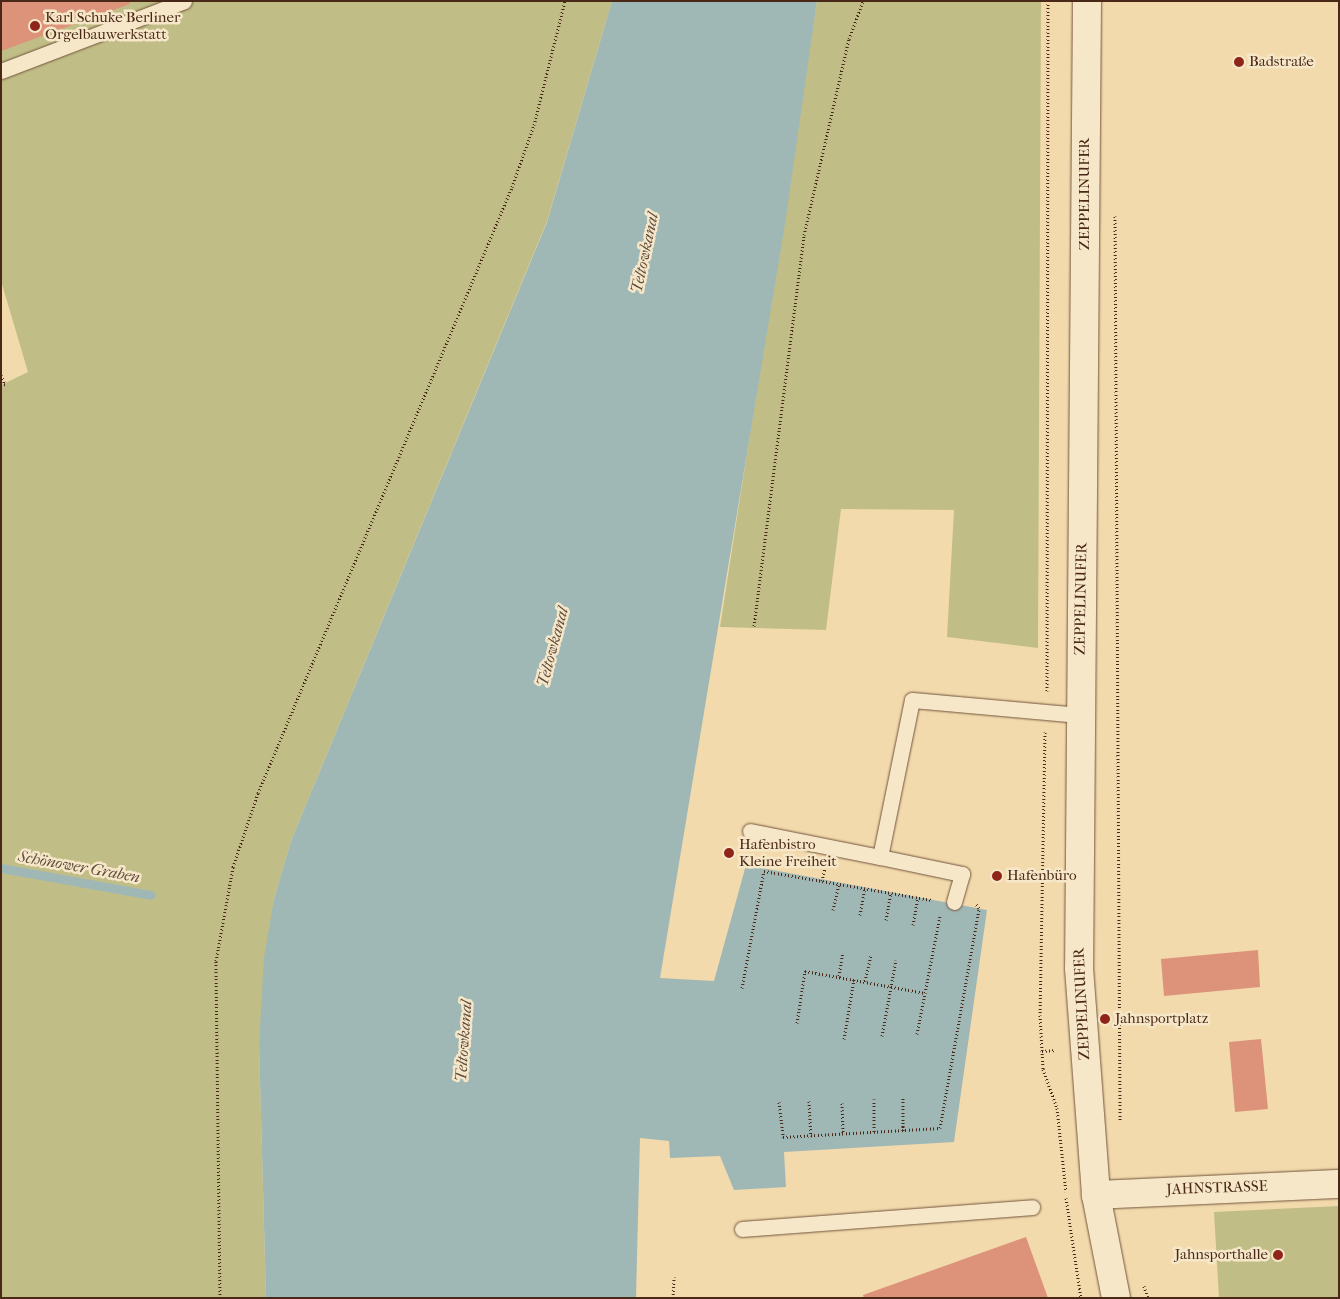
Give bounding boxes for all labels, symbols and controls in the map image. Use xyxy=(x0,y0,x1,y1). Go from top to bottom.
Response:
place label: Karl Schuke Berliner Orgelbauwerkstatt xyxy=(45,8,180,43)
marker: Karl Schuke Berliner Orgelbauwerkstatt xyxy=(29,20,41,32)
place label: Badstraße xyxy=(1249,53,1314,71)
marker: Badstraße xyxy=(1233,56,1245,68)
street label: ZEPPELINUFER xyxy=(1076,138,1094,250)
water label: Teltowkanal xyxy=(627,211,663,295)
street label: ZEPPELINUFER xyxy=(1071,543,1091,655)
water label: Teltowkanal xyxy=(533,605,573,689)
place label: Hafenbistro Kleine Freiheit xyxy=(739,835,837,870)
water label: Schönower Graben xyxy=(17,847,141,887)
marker: Hafenbistro Kleine Freiheit xyxy=(723,847,735,859)
place label: Hafenbüro xyxy=(1007,867,1077,885)
marker: Hafenbüro xyxy=(991,870,1003,882)
street label: ZEPPELINUFER xyxy=(1070,947,1094,1061)
water label: Teltowkanal xyxy=(452,1000,476,1082)
place label: Jahnsportplatz xyxy=(1115,1010,1208,1028)
marker: Jahnsportplatz xyxy=(1099,1013,1111,1025)
street label: JAHNSTRASSE xyxy=(1166,1177,1268,1199)
place label: Jahnsporthalle xyxy=(1175,1246,1268,1264)
marker: Jahnsporthalle xyxy=(1272,1249,1284,1261)

